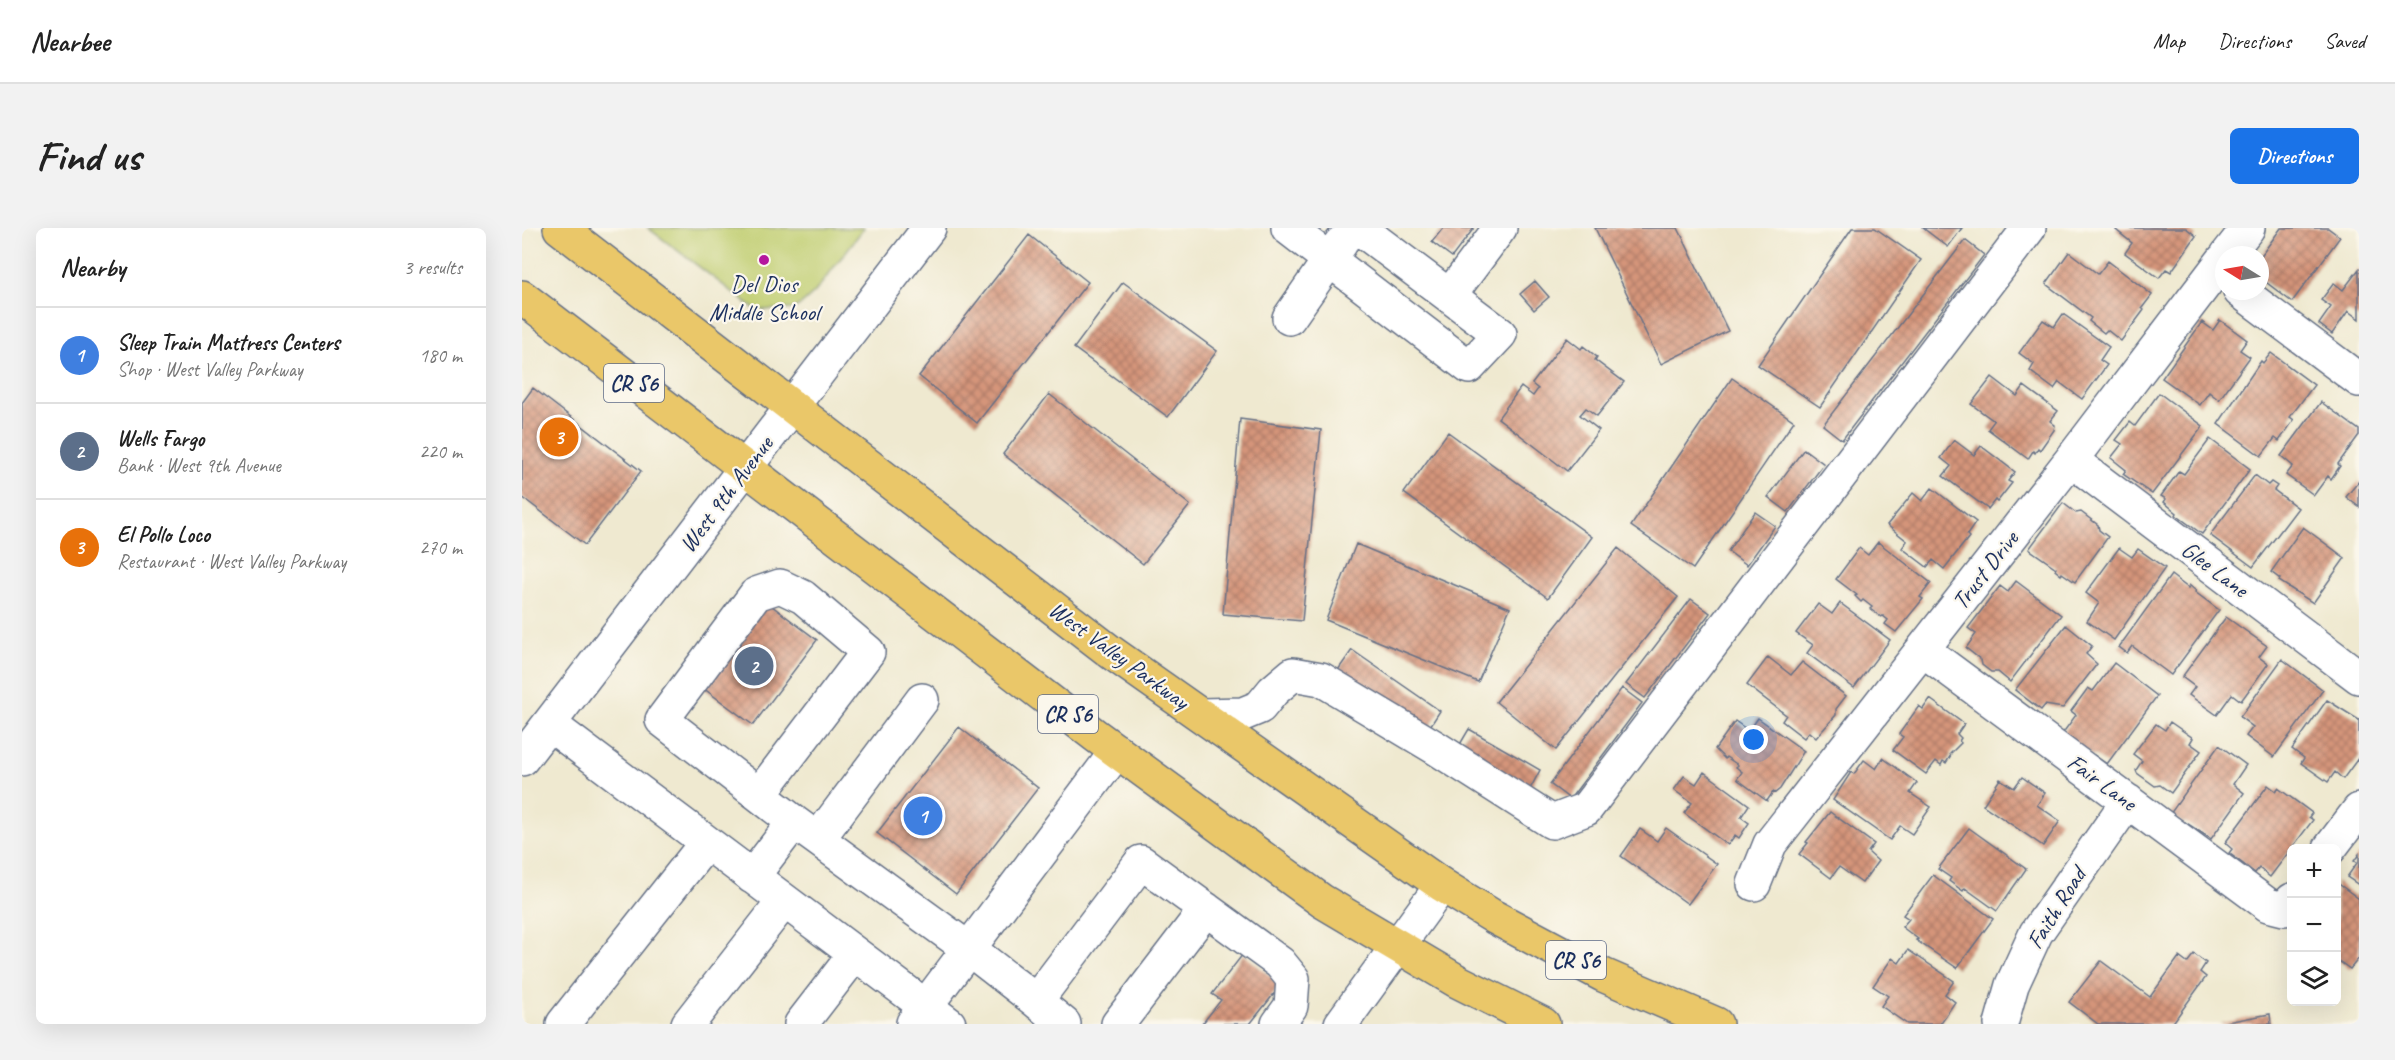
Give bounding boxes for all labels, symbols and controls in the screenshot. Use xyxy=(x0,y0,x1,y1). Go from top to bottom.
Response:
text: Nearbee xyxy=(30,24,110,59)
text: Map xyxy=(2153,28,2185,54)
text: Directions xyxy=(2218,28,2291,54)
text: Saved xyxy=(2324,28,2365,54)
button: Directions xyxy=(2230,128,2359,184)
text: Find us xyxy=(36,130,141,183)
north arrow xyxy=(2215,246,2269,300)
text: Nearby xyxy=(60,251,125,284)
marker: Del Dios Middle School xyxy=(757,253,771,267)
text: 3 results xyxy=(403,255,462,280)
place label: Del Dios Middle School xyxy=(709,269,823,327)
text: Sleep Train Mattress Centers xyxy=(117,329,340,357)
text: 1 xyxy=(75,343,84,368)
text: 180 m xyxy=(419,343,462,368)
text: Shop · West Valley Parkway xyxy=(117,357,303,382)
road number: CR S6 xyxy=(604,364,664,402)
pin: 3 xyxy=(540,414,579,460)
text: Wells Fargo xyxy=(117,425,204,453)
street label: West 9th Avenue xyxy=(672,428,781,558)
text: 2 xyxy=(75,439,84,464)
text: 220 m xyxy=(419,439,462,464)
text: Bank · West 9th Avenue xyxy=(117,453,281,478)
text: El Pollo Loco xyxy=(117,521,210,549)
street label: Trust Drive xyxy=(1945,523,2026,615)
street label: Glee Lane xyxy=(2176,534,2256,605)
text: 3 xyxy=(75,535,84,560)
text: 270 m xyxy=(419,535,462,560)
text: Restaurant · West Valley Parkway xyxy=(117,549,346,574)
street label: West Valley Parkway xyxy=(1043,594,1196,717)
pin: 2 xyxy=(734,644,774,688)
road number: CR S6 xyxy=(1038,695,1098,733)
your location xyxy=(1739,725,1768,754)
street label: Fair Lane xyxy=(2062,747,2144,818)
pin: 1 xyxy=(904,794,942,838)
map controls xyxy=(2287,844,2341,1006)
button: + xyxy=(2287,844,2341,898)
street label: Faith Road xyxy=(2019,859,2094,954)
button: − xyxy=(2287,898,2341,952)
road number: CR S6 xyxy=(1546,941,1606,979)
button: layers xyxy=(2287,952,2341,1006)

